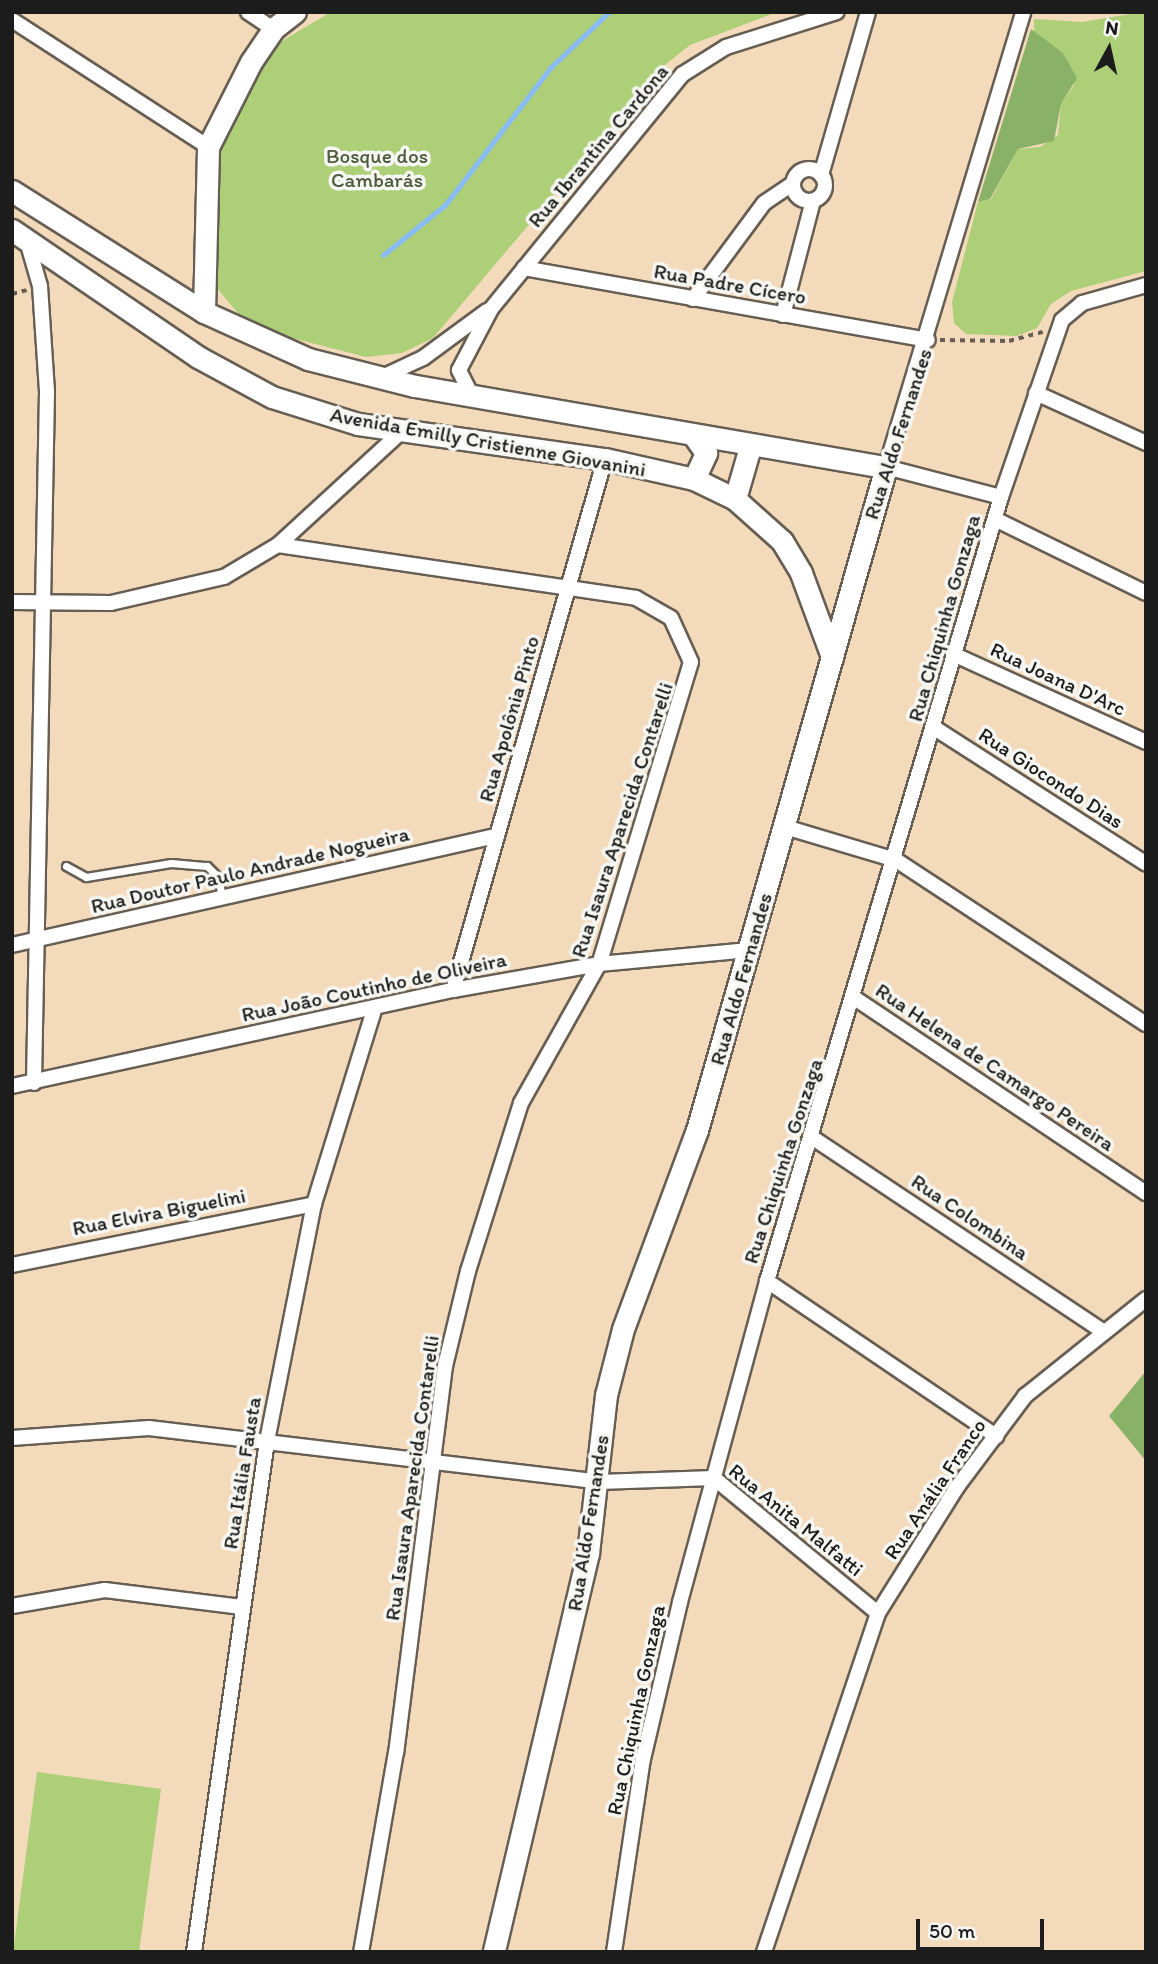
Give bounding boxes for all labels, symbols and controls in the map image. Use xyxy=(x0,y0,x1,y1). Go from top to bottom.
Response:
north arrow xyxy=(1074,14,1144,84)
text: N xyxy=(1104,15,1120,40)
street label: Rua Ibrantina Cardona xyxy=(522,59,674,233)
park label: Bosque dos Cambarás xyxy=(326,143,428,193)
street label: Rua Padre Cícero xyxy=(652,258,808,310)
street label: Rua Aldo Fernandes xyxy=(858,345,938,523)
street label: Avenida Emilly Cristienne Giovanini xyxy=(328,402,648,482)
street label: Rua Chiquinha Gonzaga xyxy=(902,511,986,725)
street label: Rua Apolônia Pinto xyxy=(473,633,545,805)
street label: Rua Joana D'Arc xyxy=(986,637,1130,721)
street label: Rua Isaura Aparecida Contarelli xyxy=(565,679,679,961)
street label: Rua Giocondo Dias xyxy=(974,722,1128,834)
street label: Rua Doutor Paulo Andrade Nogueira xyxy=(89,821,411,919)
street label: Rua Aldo Fernandes xyxy=(704,890,778,1068)
street label: Rua João Coutinho de Oliveira xyxy=(239,947,509,1027)
street label: Rua Helena de Camargo Pereira xyxy=(871,977,1119,1157)
street label: Rua Chiquinha Gonzaga xyxy=(738,1055,828,1267)
street label: Rua Colombina xyxy=(906,1168,1034,1266)
street label: Rua Elvira Biguelini xyxy=(71,1183,247,1241)
street label: Rua Isaura Aparecida Contarelli xyxy=(379,1333,445,1623)
street label: Rua Itália Fausta xyxy=(218,1395,266,1551)
street label: Rua Anália Franco xyxy=(879,1414,991,1564)
street label: Rua Aldo Fernandes xyxy=(562,1433,614,1613)
street label: Rua Anita Malfatti xyxy=(724,1458,868,1582)
street label: Rua Chiquinha Gonzaga xyxy=(601,1602,671,1818)
scale bar xyxy=(920,1904,1048,1948)
text: 50 m xyxy=(929,1918,975,1943)

